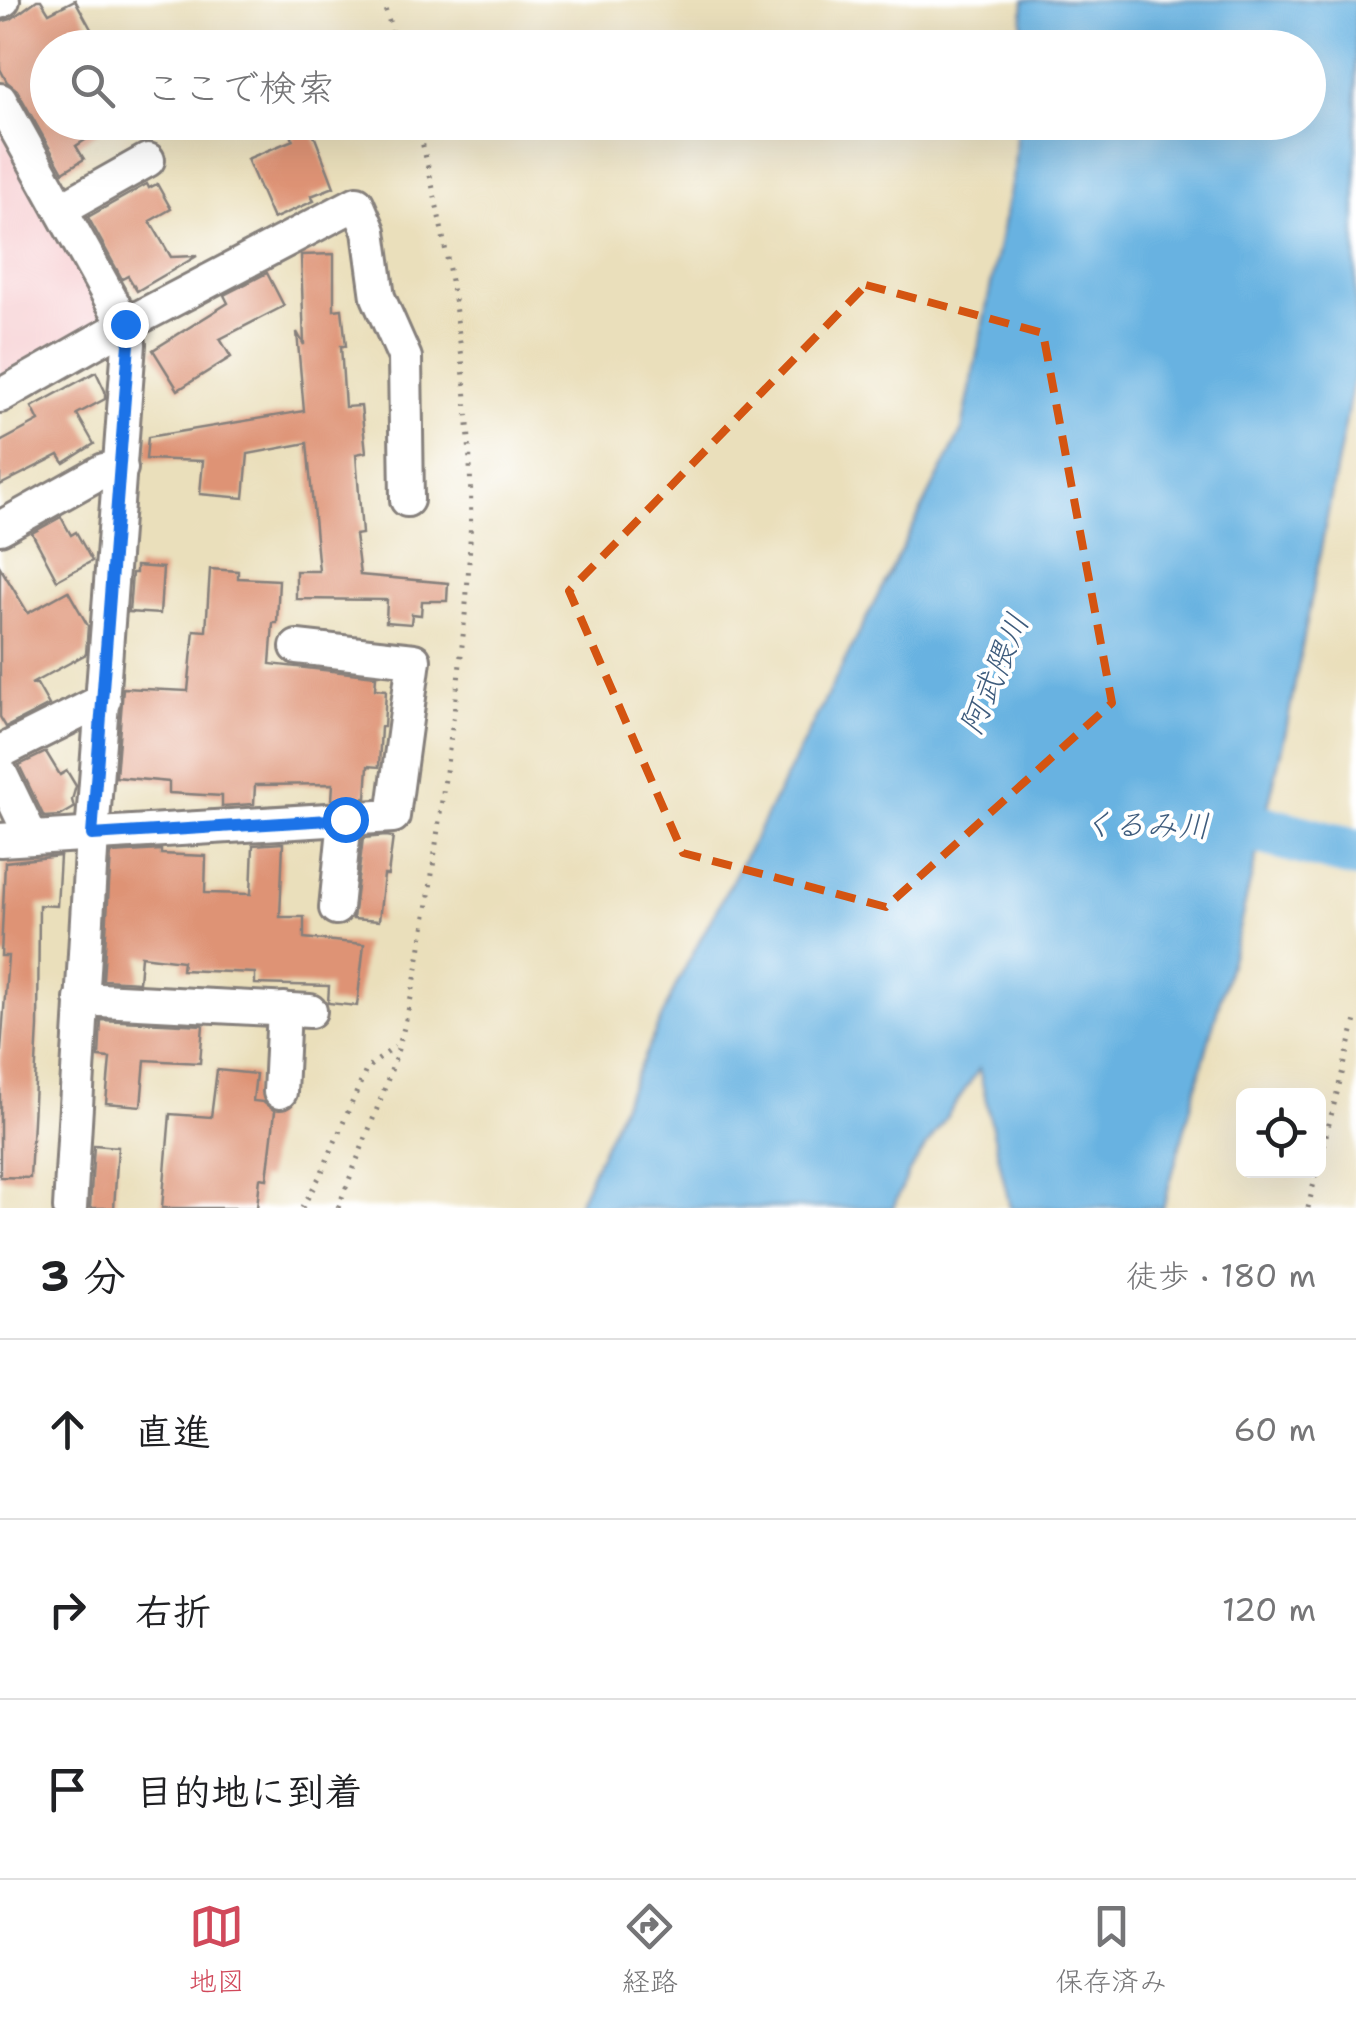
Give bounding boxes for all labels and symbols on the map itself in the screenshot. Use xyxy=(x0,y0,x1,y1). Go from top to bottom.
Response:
route end xyxy=(103,302,149,348)
water label: 阿武隈川 xyxy=(949,606,1038,741)
route start xyxy=(323,797,369,843)
water label: くるみ川 xyxy=(1082,802,1210,847)

